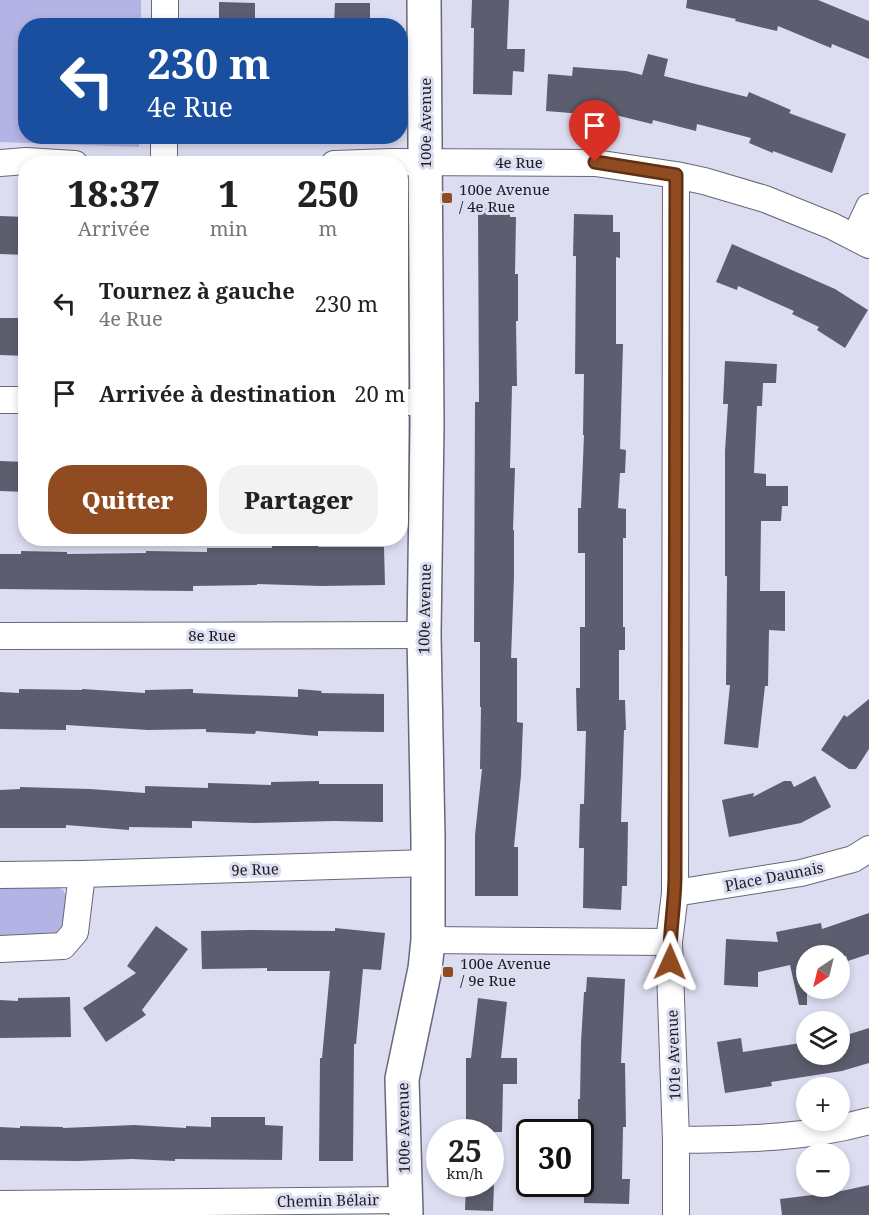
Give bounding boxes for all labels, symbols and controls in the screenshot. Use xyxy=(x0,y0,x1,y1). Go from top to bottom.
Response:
text: 230 m xyxy=(147,34,271,91)
icon: left xyxy=(48,42,126,120)
street label: 100e Avenue xyxy=(415,78,435,168)
text: 4e Rue xyxy=(147,88,233,125)
pin xyxy=(569,100,620,162)
icon: arrive xyxy=(578,109,611,142)
street label: 4e Rue xyxy=(495,152,543,172)
text: 18:37 xyxy=(67,169,160,218)
text: 1 xyxy=(219,169,239,218)
text: 250 xyxy=(297,169,359,218)
place label: 100e Avenue / 4e Rue xyxy=(459,179,550,216)
marker: 100e Avenue / 4e Rue xyxy=(440,191,454,205)
text: Arrivée xyxy=(78,215,150,242)
text: min xyxy=(210,215,248,242)
text: m xyxy=(319,215,337,242)
text: Tournez à gauche xyxy=(99,275,295,305)
icon: left xyxy=(48,287,81,320)
text: 230 m xyxy=(315,288,378,318)
text: 4e Rue xyxy=(99,305,163,332)
icon: arrive xyxy=(48,377,81,410)
text: Arrivée à destination xyxy=(99,378,336,408)
text: 20 m xyxy=(354,378,405,408)
button: Quitter xyxy=(48,465,207,534)
button: Partager xyxy=(219,465,378,534)
street label: 100e Avenue xyxy=(413,563,435,655)
street label: 8e Rue xyxy=(188,625,236,645)
street label: Place Daunais xyxy=(723,857,825,895)
street label: 9e Rue xyxy=(231,858,279,880)
position arrow xyxy=(638,930,702,994)
north arrow xyxy=(796,945,850,999)
map controls xyxy=(796,945,850,1197)
place label: 100e Avenue / 9e Rue xyxy=(460,953,551,990)
marker: 100e Avenue / 9e Rue xyxy=(441,965,455,979)
street label: 101e Avenue xyxy=(661,1009,685,1101)
button: layers xyxy=(796,1011,850,1065)
button: + xyxy=(796,1077,850,1131)
street label: 100e Avenue xyxy=(392,1082,414,1174)
speed limit sign: 30 xyxy=(516,1119,594,1197)
text: 25 xyxy=(448,1130,482,1171)
button: − xyxy=(796,1143,850,1197)
text: km/h xyxy=(447,1163,483,1183)
street label: Chemin Bélair xyxy=(277,1189,379,1211)

